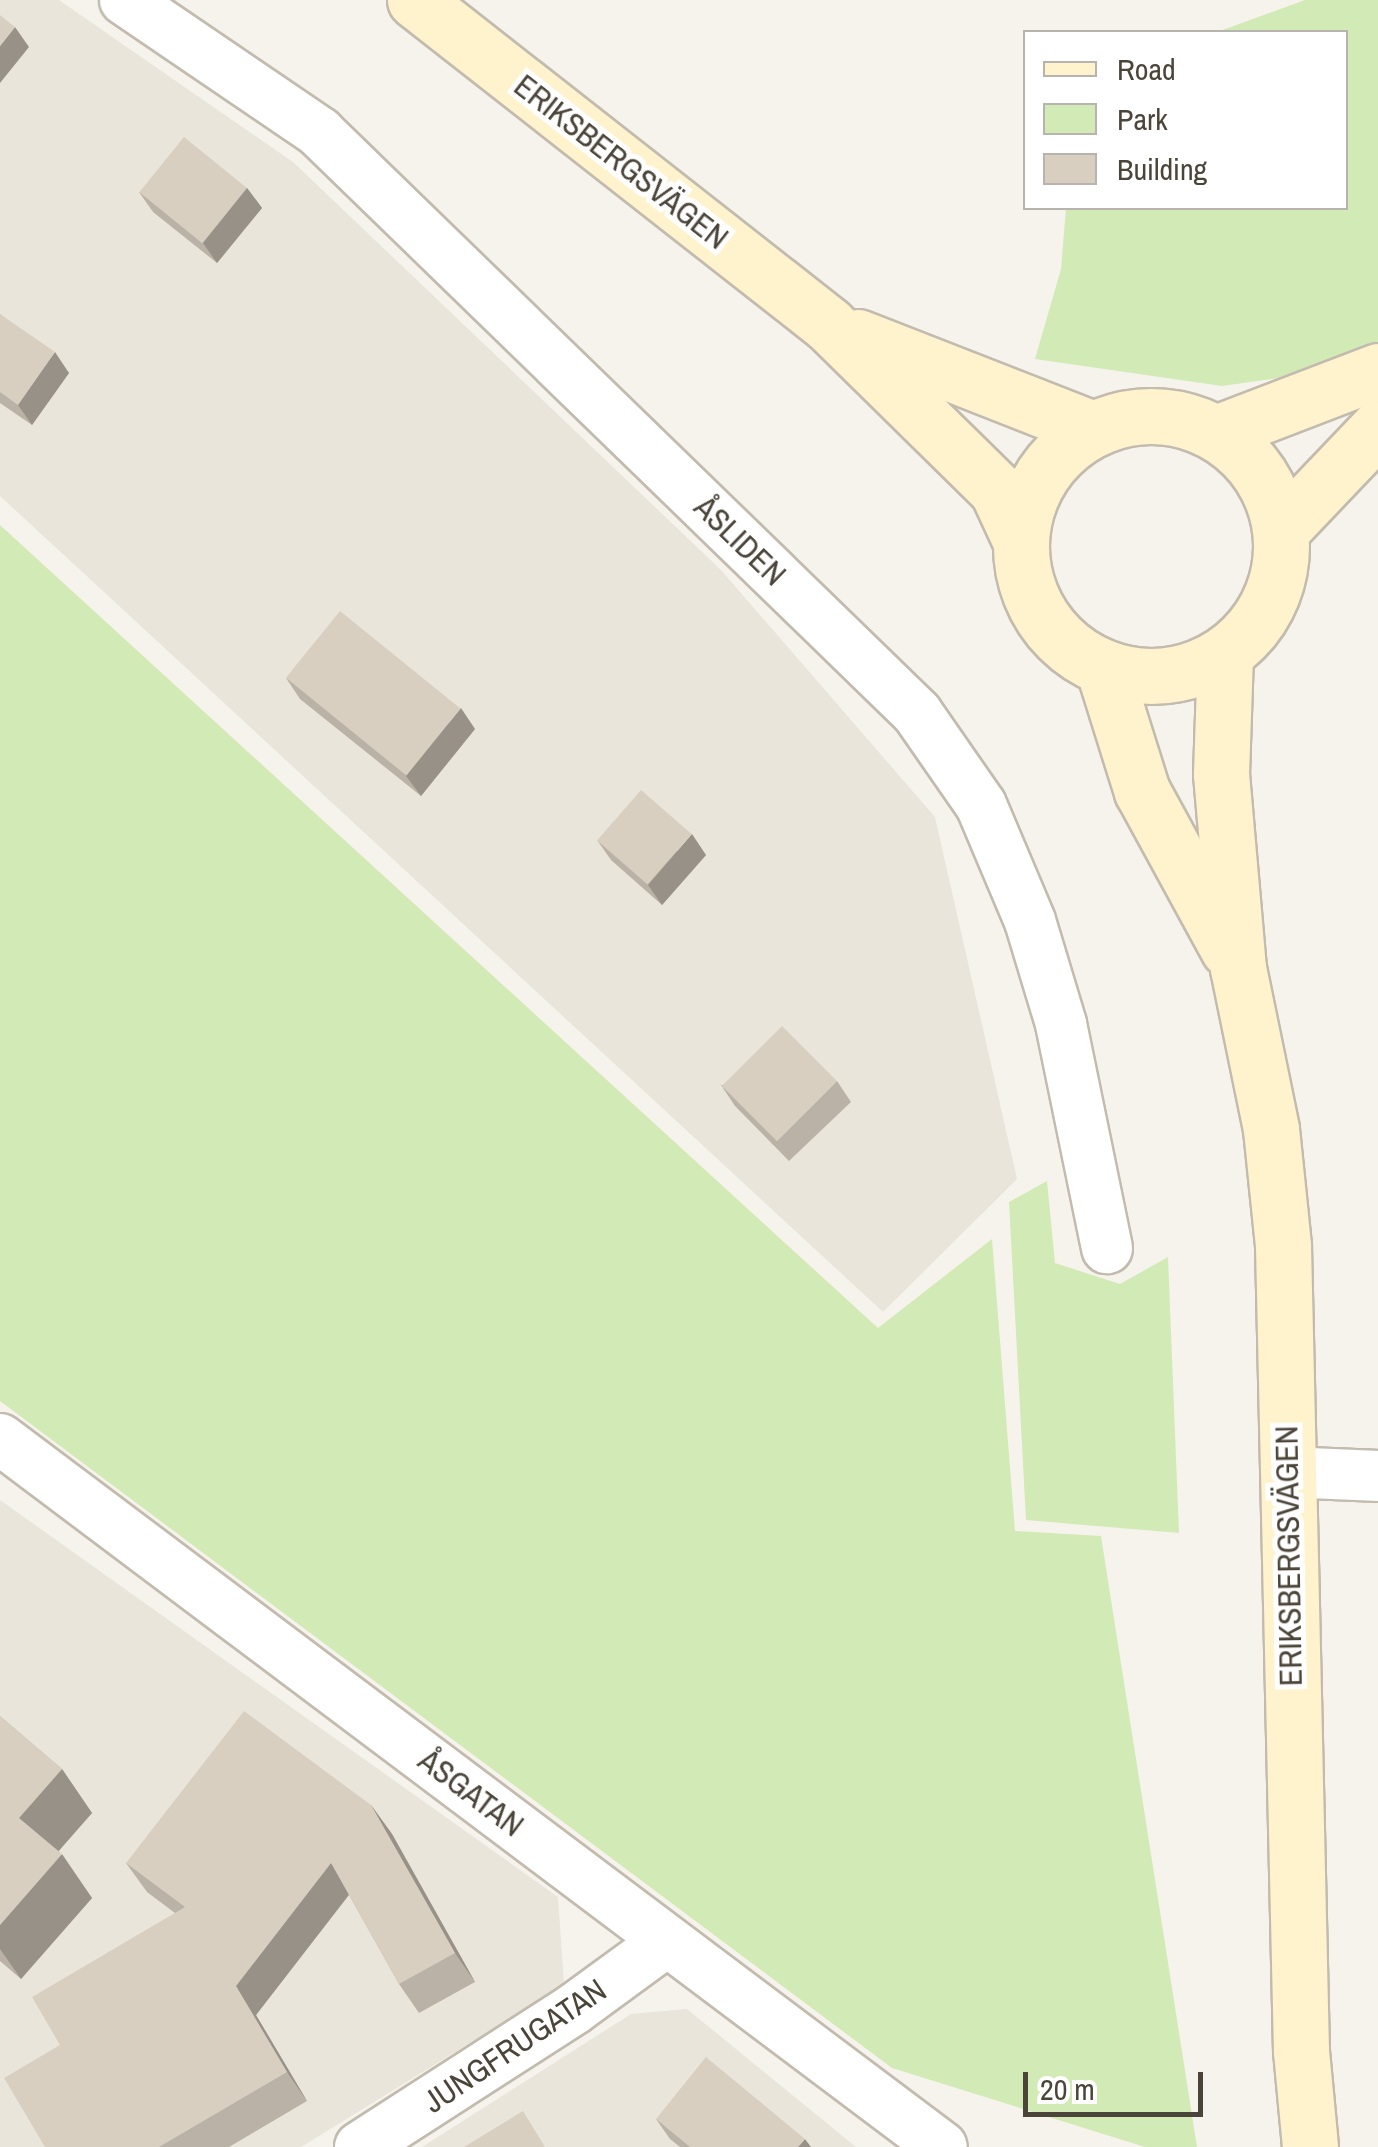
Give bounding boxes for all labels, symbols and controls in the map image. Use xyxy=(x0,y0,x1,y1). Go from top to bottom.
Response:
legend xyxy=(1023,30,1348,210)
text: Road xyxy=(1117,49,1176,89)
street label: ERIKSBERGSVÄGEN xyxy=(507,67,735,257)
text: Park xyxy=(1117,99,1168,139)
text: Building xyxy=(1117,149,1207,189)
street label: ÅSLIDEN xyxy=(686,488,794,594)
street label: ERIKSBERGSVÄGEN xyxy=(1268,1425,1310,1687)
street label: ÅSGATAN xyxy=(411,1741,531,1845)
street label: JUNGFRUGATAN xyxy=(416,1971,614,2121)
scale bar xyxy=(1028,2052,1208,2114)
text: 20 m xyxy=(1040,2069,1095,2109)

